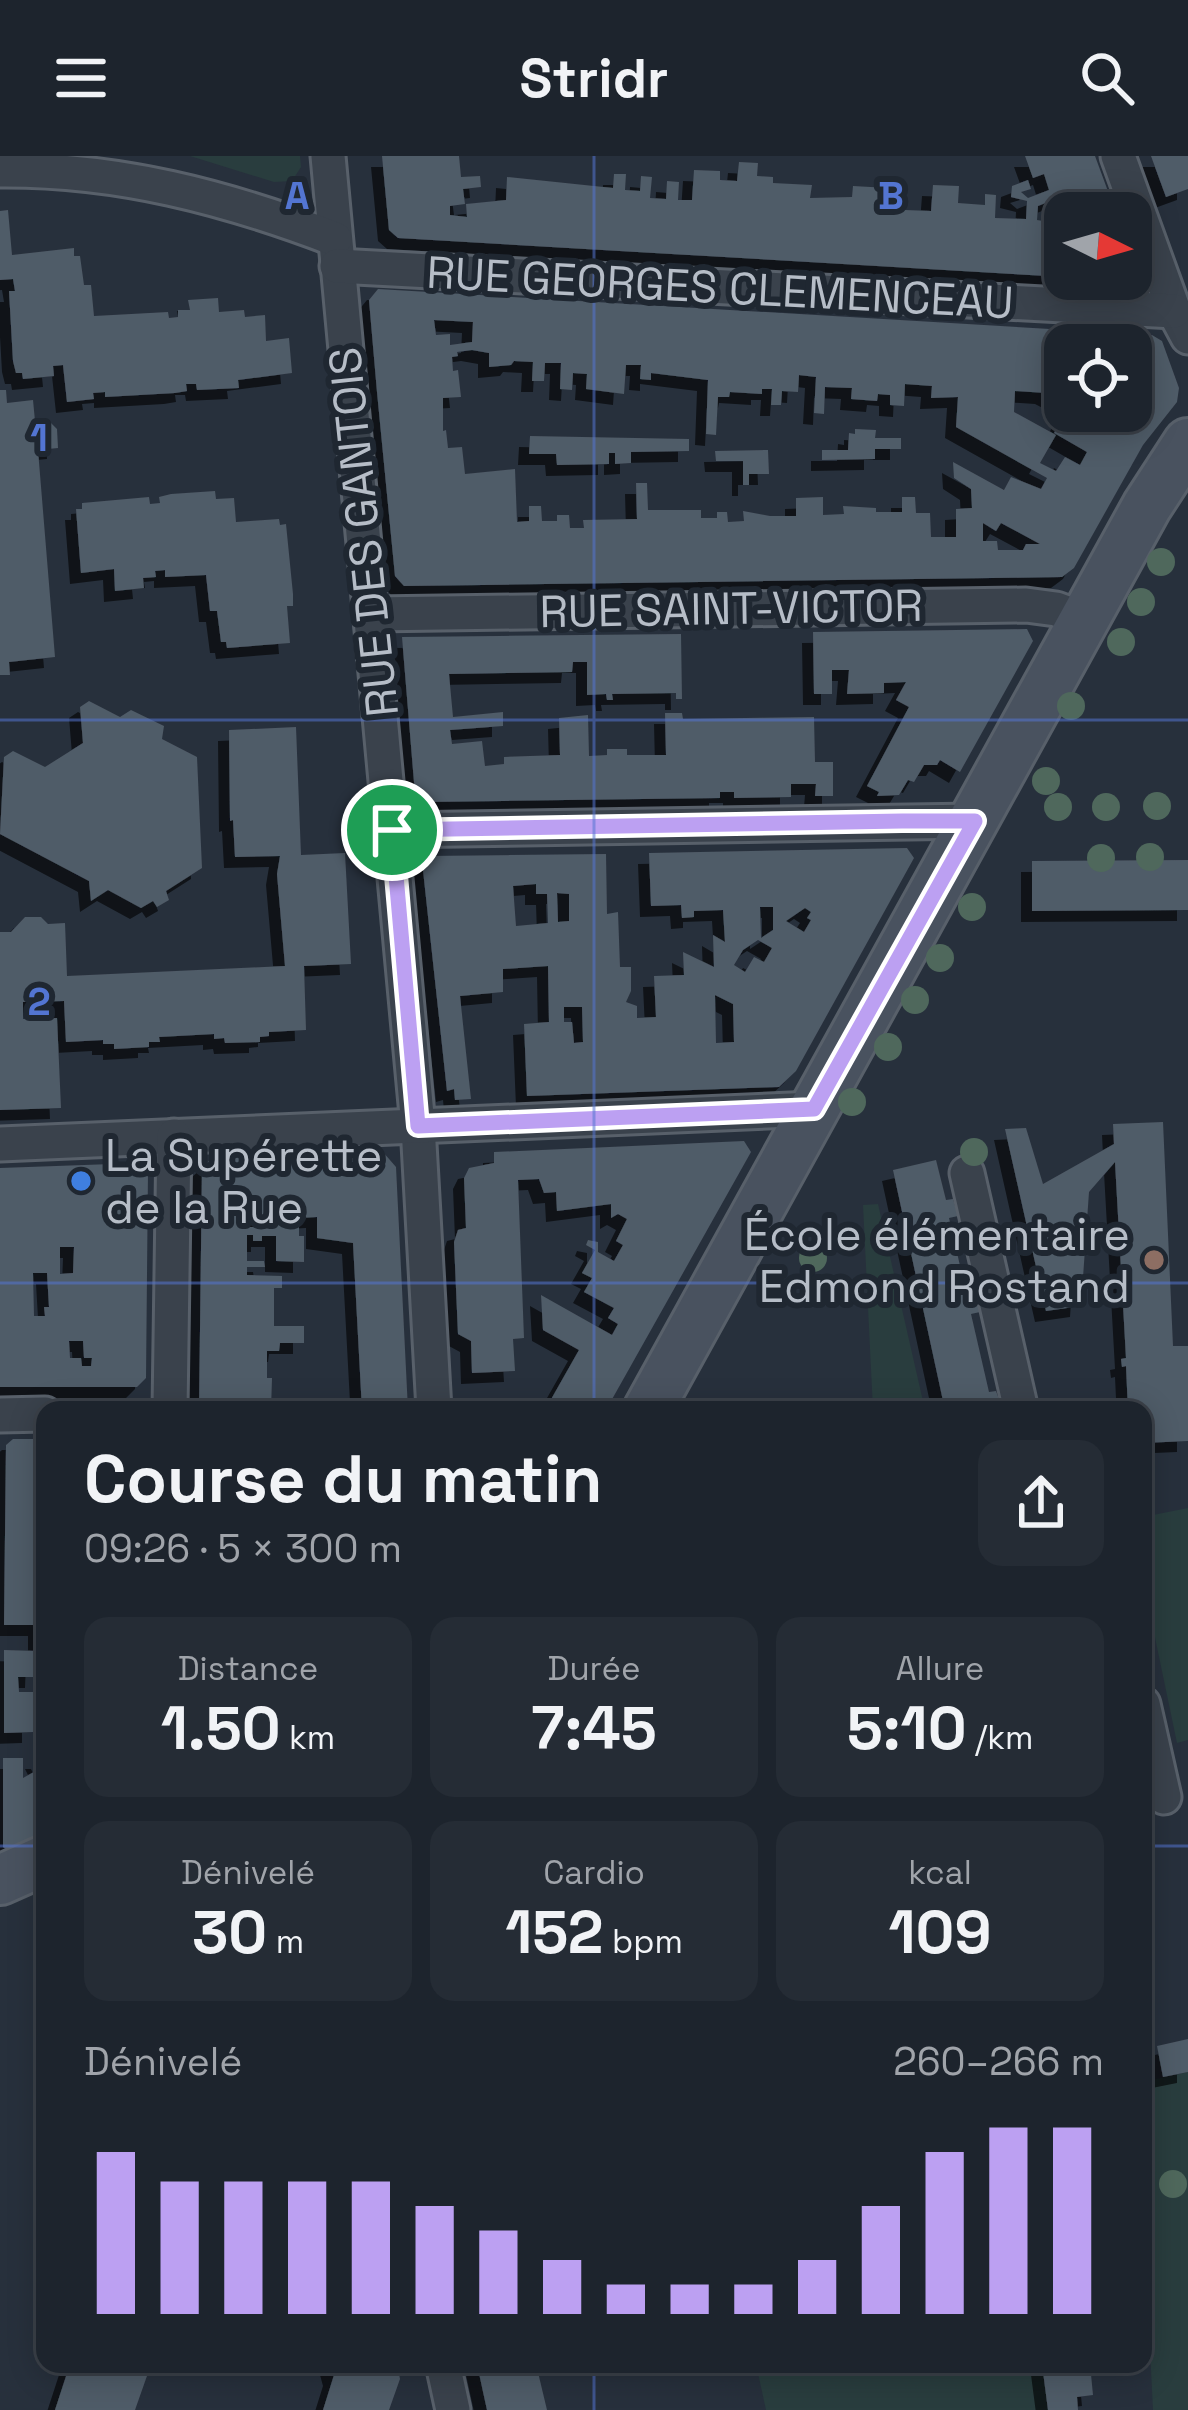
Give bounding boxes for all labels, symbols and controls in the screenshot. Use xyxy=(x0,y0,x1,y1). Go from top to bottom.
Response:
text: Stridr xyxy=(520,44,668,113)
icon: menu xyxy=(48,45,114,111)
icon: search xyxy=(1074,45,1140,111)
text: A xyxy=(285,171,310,220)
text: B xyxy=(878,171,904,220)
north arrow xyxy=(1044,192,1152,300)
map controls xyxy=(1044,192,1152,432)
street label: RUE GEORGES CLEMENCEAU xyxy=(425,244,1015,331)
button: locate xyxy=(1044,324,1152,432)
street label: RUE DES GANTOIS xyxy=(316,344,411,720)
text: 1 xyxy=(30,413,48,462)
street label: RUE SAINT-VICTOR xyxy=(539,577,923,640)
pin xyxy=(341,779,443,881)
icon: arrive xyxy=(359,797,425,863)
text: 2 xyxy=(27,977,51,1026)
place label: La Supérette de la Rue xyxy=(105,1127,382,1236)
marker: La Supérette de la Rue xyxy=(68,1168,94,1194)
place label: École élémentaire Edmond Rostand xyxy=(744,1206,1130,1315)
marker: École élémentaire Edmond Rostand xyxy=(1141,1247,1167,1273)
text: Course du matin xyxy=(84,1437,602,1521)
button: share xyxy=(978,1440,1104,1566)
text: 09:26 · 5 × 300 m xyxy=(84,1524,402,1573)
text: Distance xyxy=(178,1648,318,1690)
text: Durée xyxy=(548,1648,641,1690)
text: Allure xyxy=(896,1648,984,1690)
text: 1.50 xyxy=(161,1690,281,1767)
text: 7:45 xyxy=(531,1690,657,1767)
text: 5:10 xyxy=(847,1690,967,1767)
text: km xyxy=(281,1717,335,1759)
text: /km xyxy=(967,1717,1033,1759)
text: Dénivelé xyxy=(181,1852,315,1894)
text: Cardio xyxy=(543,1852,645,1894)
text: kcal xyxy=(908,1852,972,1894)
text: 30 xyxy=(192,1894,267,1971)
text: 152 xyxy=(505,1894,603,1971)
text: 109 xyxy=(888,1894,992,1971)
text: m xyxy=(267,1921,304,1963)
text: bpm xyxy=(603,1921,683,1963)
text: Dénivelé xyxy=(84,2037,242,2086)
text: 260–266 m xyxy=(893,2037,1104,2086)

